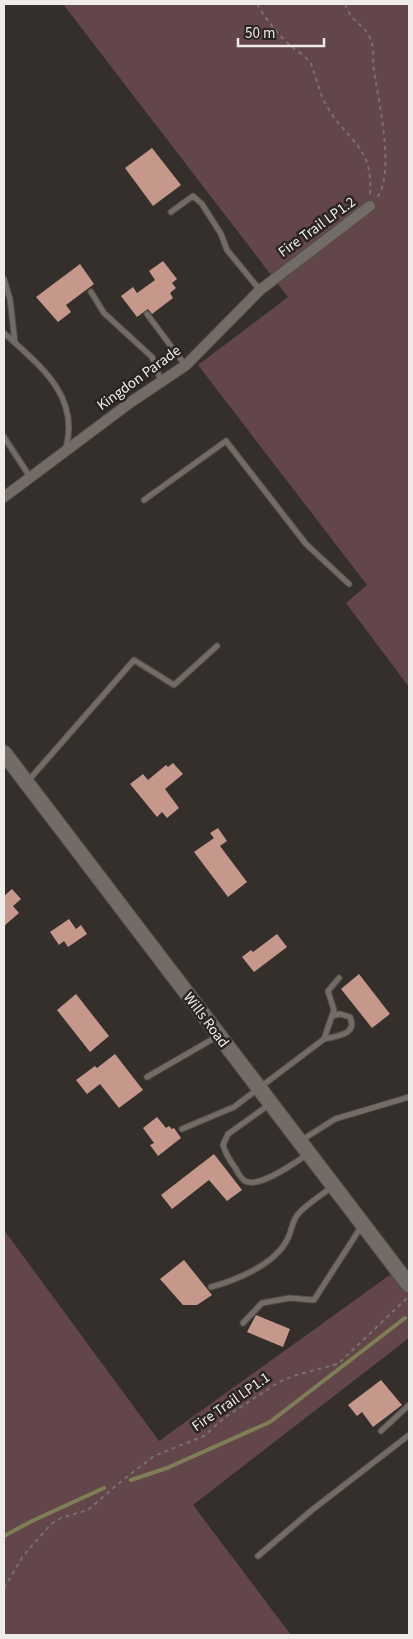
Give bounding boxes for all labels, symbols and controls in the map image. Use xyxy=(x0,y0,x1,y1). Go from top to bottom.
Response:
scale bar xyxy=(238,15,324,47)
text: 50 m xyxy=(245,23,275,44)
street label: Fire Trail LP1.2 xyxy=(274,192,360,262)
street label: Kingdon Parade xyxy=(93,340,185,416)
street label: Wills Road xyxy=(178,988,234,1052)
street label: Fire Trail LP1.1 xyxy=(188,1367,274,1437)

